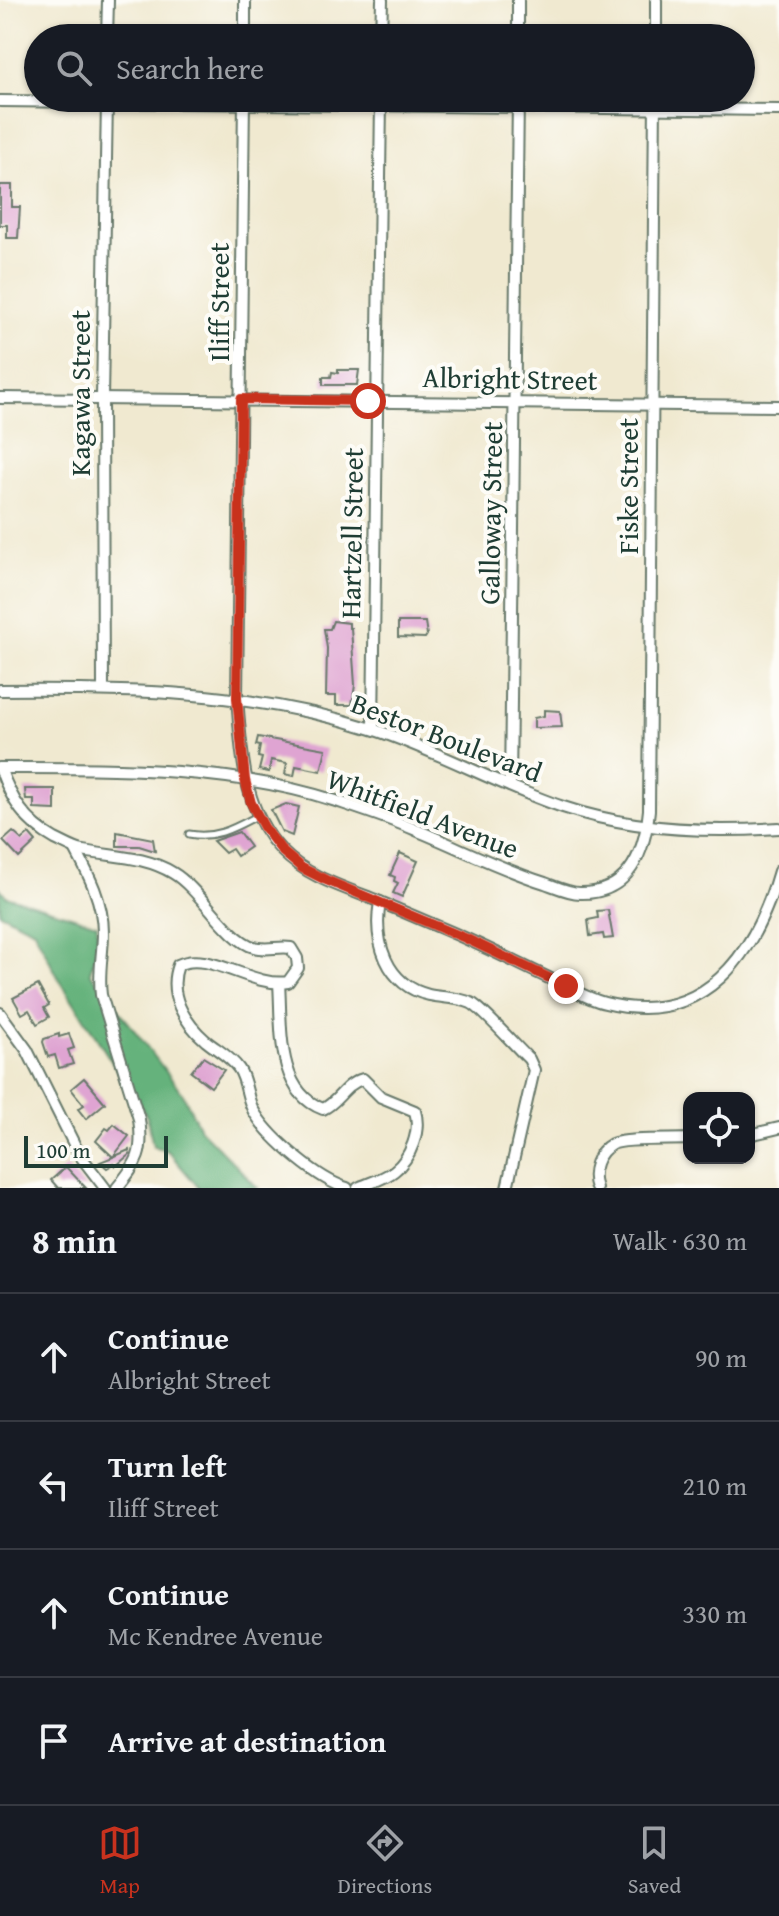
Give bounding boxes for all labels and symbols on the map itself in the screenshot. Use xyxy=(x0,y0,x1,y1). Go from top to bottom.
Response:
street label: Iliff Street xyxy=(198,242,239,362)
street label: Kagawa Street xyxy=(59,310,100,476)
street label: Albright Street xyxy=(422,356,598,400)
route start xyxy=(350,383,386,419)
street label: Fiske Street xyxy=(607,418,648,554)
street label: Galloway Street xyxy=(468,421,512,605)
street label: Hartzell Street xyxy=(329,447,373,619)
street label: Bestor Boulevard xyxy=(346,682,548,792)
street label: Whitfield Avenue xyxy=(321,758,525,868)
route end xyxy=(548,968,584,1004)
scale bar xyxy=(24,1132,168,1168)

